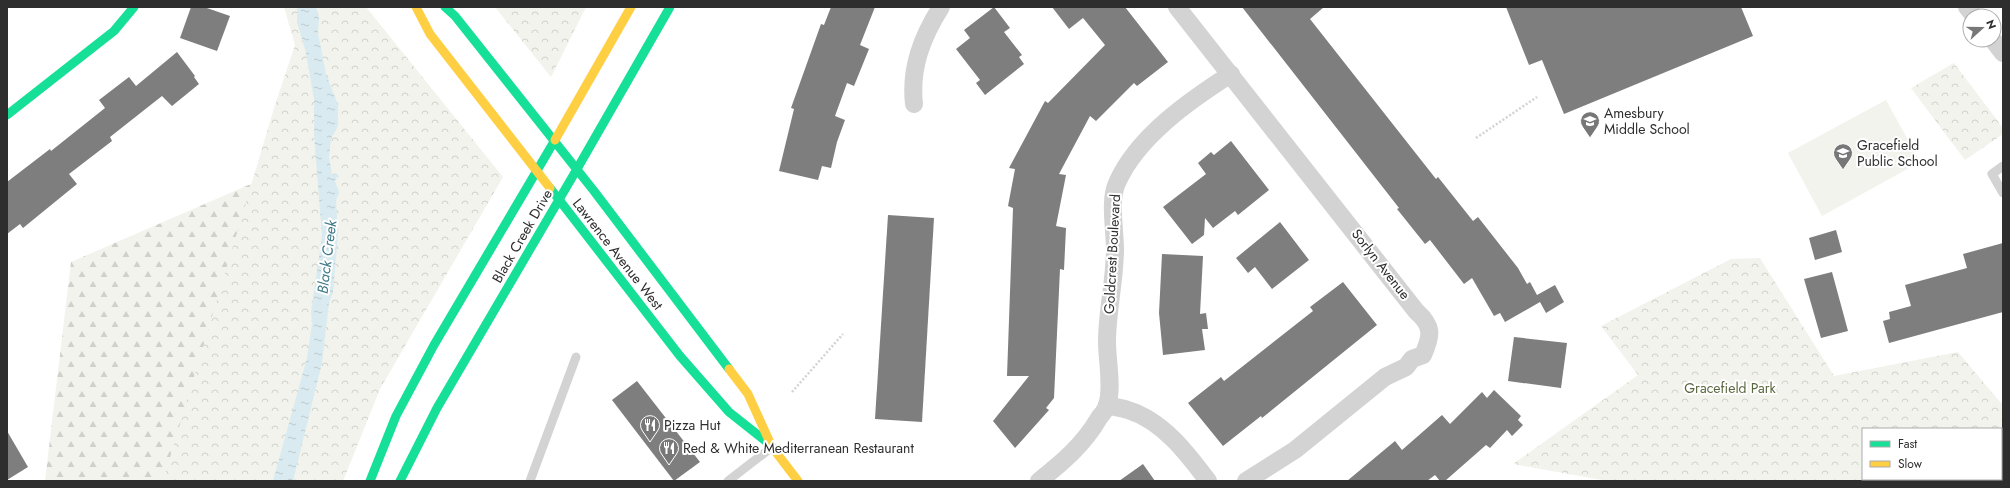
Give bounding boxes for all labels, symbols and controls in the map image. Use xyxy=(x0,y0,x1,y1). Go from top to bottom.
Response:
north arrow xyxy=(1962,8,2002,48)
text: N xyxy=(1982,17,2000,31)
place label: Amesbury Middle School xyxy=(1604,103,1690,139)
school or university icon: Amesbury Middle School xyxy=(1579,110,1601,138)
place label: Gracefield Public School xyxy=(1857,135,1938,171)
school or university icon: Gracefield Public School xyxy=(1832,142,1854,170)
street label: Black Creek Drive xyxy=(487,186,557,286)
street label: Lawrence Avenue West xyxy=(568,194,668,314)
street label: Goldcrest Boulevard xyxy=(1099,194,1125,314)
water label: Black Creek xyxy=(312,218,342,295)
street label: Sorlyn Avenue xyxy=(1347,224,1415,304)
park label: Gracefield Park xyxy=(1684,378,1777,398)
restaurant icon: Pizza Hut xyxy=(639,414,661,442)
place label: Pizza Hut xyxy=(664,415,721,435)
legend xyxy=(1862,428,2002,480)
text: Fast xyxy=(1898,435,1917,453)
restaurant icon: Red & White Mediterranean Restaurant xyxy=(658,437,680,465)
place label: Red & White Mediterranean Restaurant xyxy=(683,438,914,458)
text: Slow xyxy=(1898,455,1923,473)

